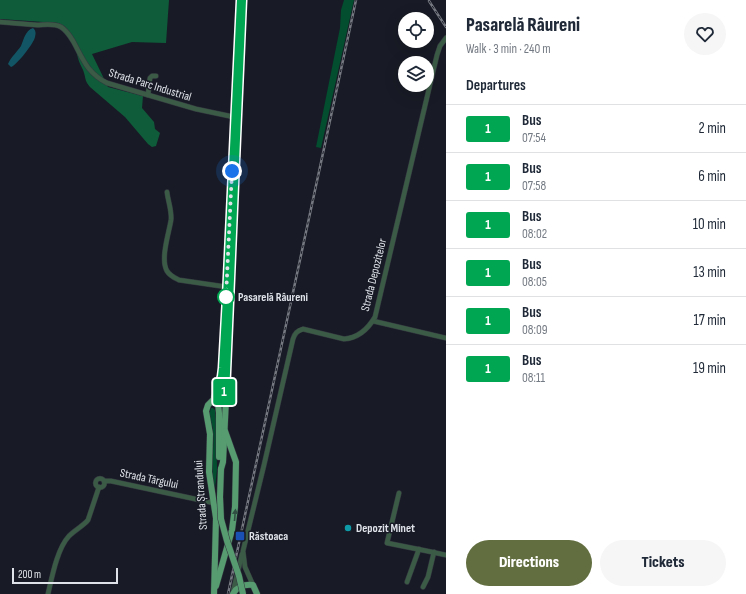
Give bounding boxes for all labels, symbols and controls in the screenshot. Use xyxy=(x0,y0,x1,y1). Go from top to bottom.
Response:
map controls xyxy=(398,12,434,92)
button: locate xyxy=(398,12,434,48)
button: heart xyxy=(684,13,726,55)
text: Pasarelă Râureni xyxy=(466,14,580,37)
text: Walk · 3 min · 240 m xyxy=(466,41,551,57)
button: layers xyxy=(398,56,434,92)
street label: Strada Parc Industrial xyxy=(107,65,193,105)
text: Departures xyxy=(466,76,526,95)
text: Bus xyxy=(522,111,541,130)
text: 2 min xyxy=(699,119,726,138)
text: 1 xyxy=(485,120,491,137)
text: 07:54 xyxy=(522,130,546,146)
text: Bus xyxy=(522,159,541,178)
your location xyxy=(222,161,242,181)
text: 6 min xyxy=(698,167,726,186)
text: 1 xyxy=(485,168,491,185)
text: 07:58 xyxy=(522,178,546,194)
text: Bus xyxy=(522,207,541,226)
text: 10 min xyxy=(693,215,726,234)
text: 1 xyxy=(485,216,491,233)
text: 08:02 xyxy=(522,226,547,242)
street label: Strada Depozitelor xyxy=(358,237,390,313)
text: Bus xyxy=(522,255,541,274)
text: 13 min xyxy=(693,263,726,282)
text: 1 xyxy=(485,264,491,281)
text: 08:05 xyxy=(522,274,547,290)
marker: Pasarelă Râureni xyxy=(217,288,235,306)
place label: Pasarelă Râureni xyxy=(238,290,308,305)
text: Bus xyxy=(522,303,541,322)
text: 17 min xyxy=(694,311,726,330)
text: 1 xyxy=(485,312,491,329)
text: 08:09 xyxy=(522,322,548,338)
text: Bus xyxy=(522,351,541,370)
text: 19 min xyxy=(693,359,726,378)
text: 1 xyxy=(485,360,491,377)
text: 08:11 xyxy=(522,370,545,386)
line badge: 1 xyxy=(211,379,237,405)
text: 1 xyxy=(221,383,227,400)
street label: Strada Ștrandului xyxy=(191,460,211,530)
street label: Strada Târgului xyxy=(118,465,180,493)
one-way arrow xyxy=(231,509,238,521)
place label: Depozit Minet xyxy=(356,521,415,536)
marker: Depozit Minet xyxy=(343,523,353,533)
place label: Răstoaca xyxy=(249,529,288,544)
marker: Răstoaca xyxy=(234,530,246,542)
button: Directions xyxy=(466,540,592,586)
button: Tickets xyxy=(600,540,726,586)
scale bar xyxy=(12,566,118,585)
text: 200 m xyxy=(18,568,41,581)

